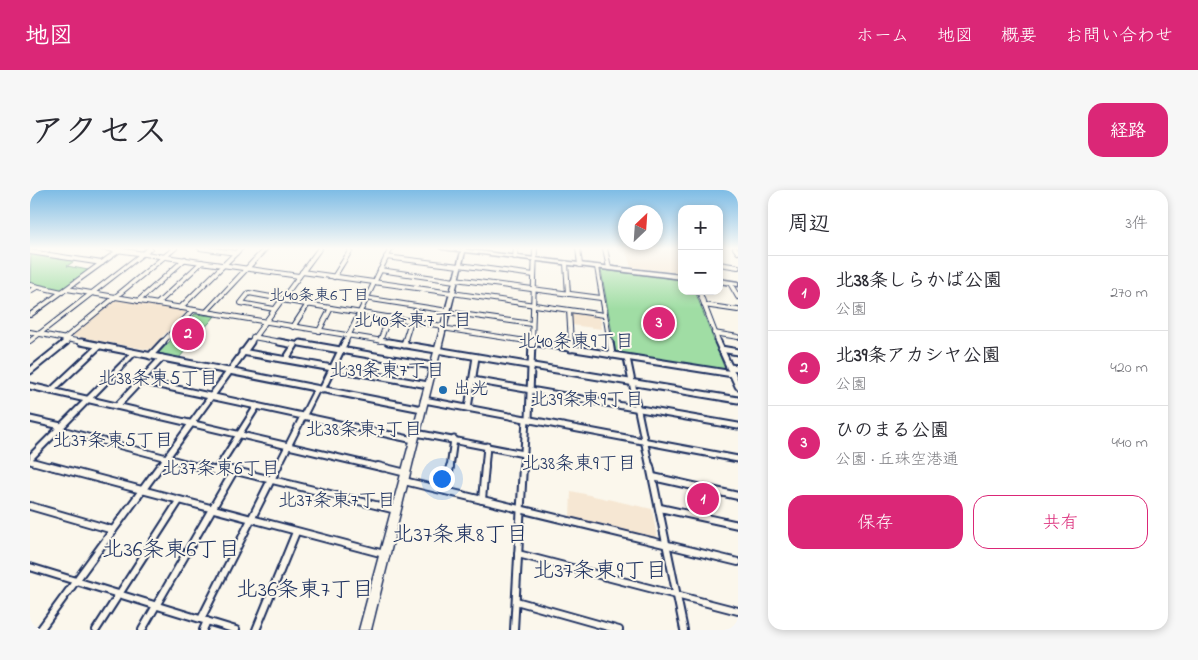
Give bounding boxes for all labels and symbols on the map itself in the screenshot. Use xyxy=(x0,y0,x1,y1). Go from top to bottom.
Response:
north arrow xyxy=(618,205,663,250)
district label: 北40条東6丁目 xyxy=(269,284,369,308)
pin: 3 xyxy=(643,304,675,342)
district label: 北40条東7丁目 xyxy=(354,308,472,335)
pin: 2 xyxy=(172,315,204,353)
district label: 北40条東9丁目 xyxy=(518,329,634,356)
district label: 北39条東7丁目 xyxy=(329,358,445,385)
district label: 北38条東5丁目 xyxy=(98,366,218,393)
place label: 出光 xyxy=(453,377,489,403)
marker: 出光 xyxy=(437,384,449,396)
district label: 北39条東9丁目 xyxy=(530,387,644,414)
district label: 北38条東7丁目 xyxy=(305,417,423,444)
district label: 北37条東5丁目 xyxy=(52,428,174,455)
district label: 北38条東9丁目 xyxy=(521,451,637,478)
district label: 北37条東6丁目 xyxy=(161,456,281,483)
your location xyxy=(429,466,455,492)
pin: 1 xyxy=(687,480,719,518)
district label: 北37条東7丁目 xyxy=(278,488,396,515)
district label: 北37条東8丁目 xyxy=(392,520,528,552)
district label: 北36条東6丁目 xyxy=(102,535,240,567)
district label: 北37条東9丁目 xyxy=(533,556,667,588)
district label: 北36条東7丁目 xyxy=(236,575,374,607)

